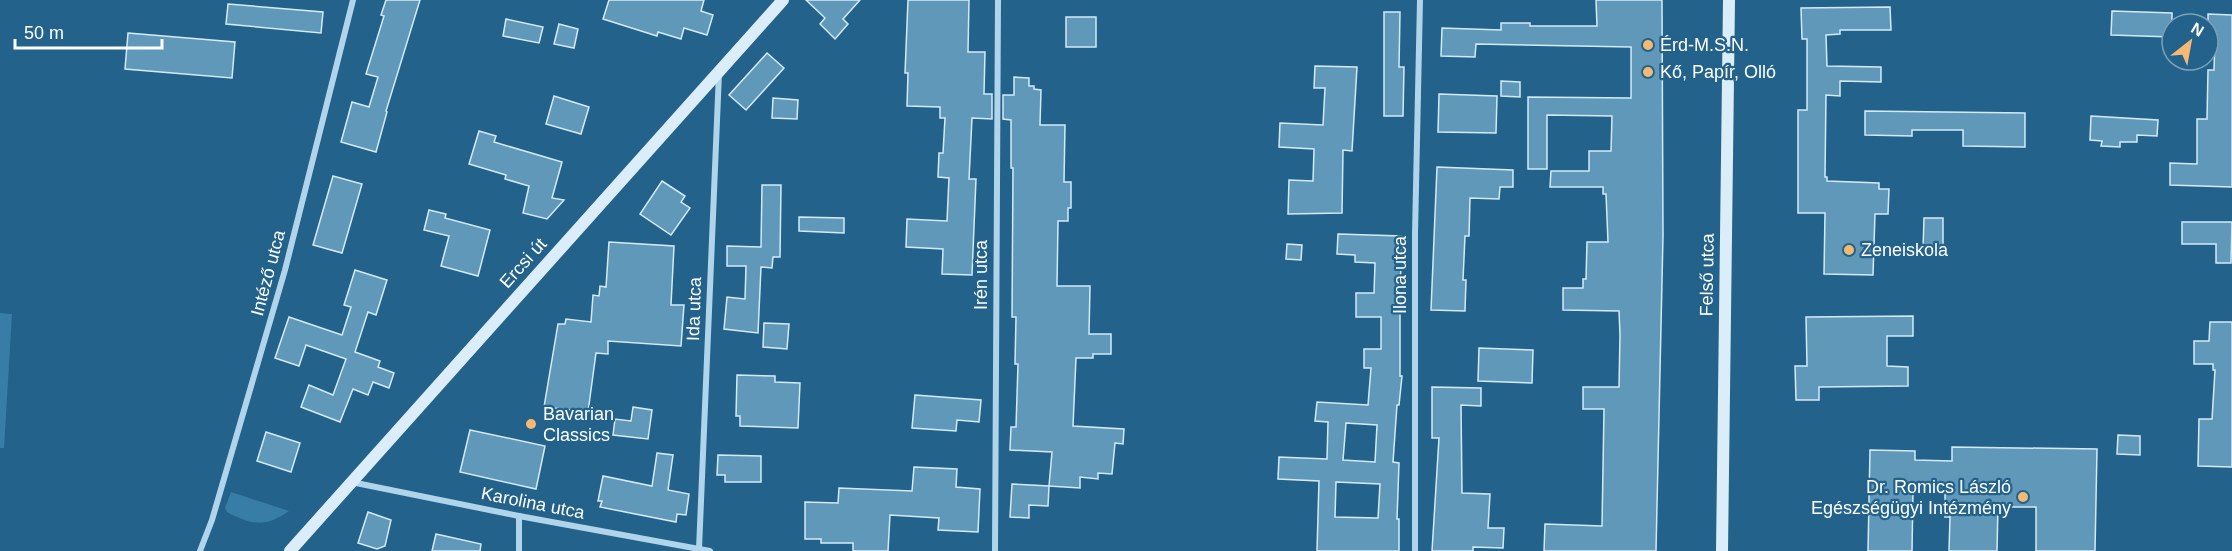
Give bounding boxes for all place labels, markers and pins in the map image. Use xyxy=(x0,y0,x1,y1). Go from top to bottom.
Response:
place label: Érd-M.S.N. xyxy=(1660,35,1749,55)
marker: Érd-M.S.N. xyxy=(1641,38,1655,52)
place label: Kő, Papír, Olló xyxy=(1660,62,1776,82)
marker: Kő, Papír, Olló xyxy=(1641,65,1655,79)
place label: Zeneiskola xyxy=(1861,240,1949,260)
marker: Zeneiskola xyxy=(1842,243,1856,257)
place label: Bavarian Classics xyxy=(543,404,614,445)
marker: Bavarian Classics xyxy=(524,417,538,431)
place label: Dr. Romics László Egészségügyi Intézmény xyxy=(1811,477,2011,518)
marker: Dr. Romics László Egészségügyi Intézmény xyxy=(2016,490,2030,504)

